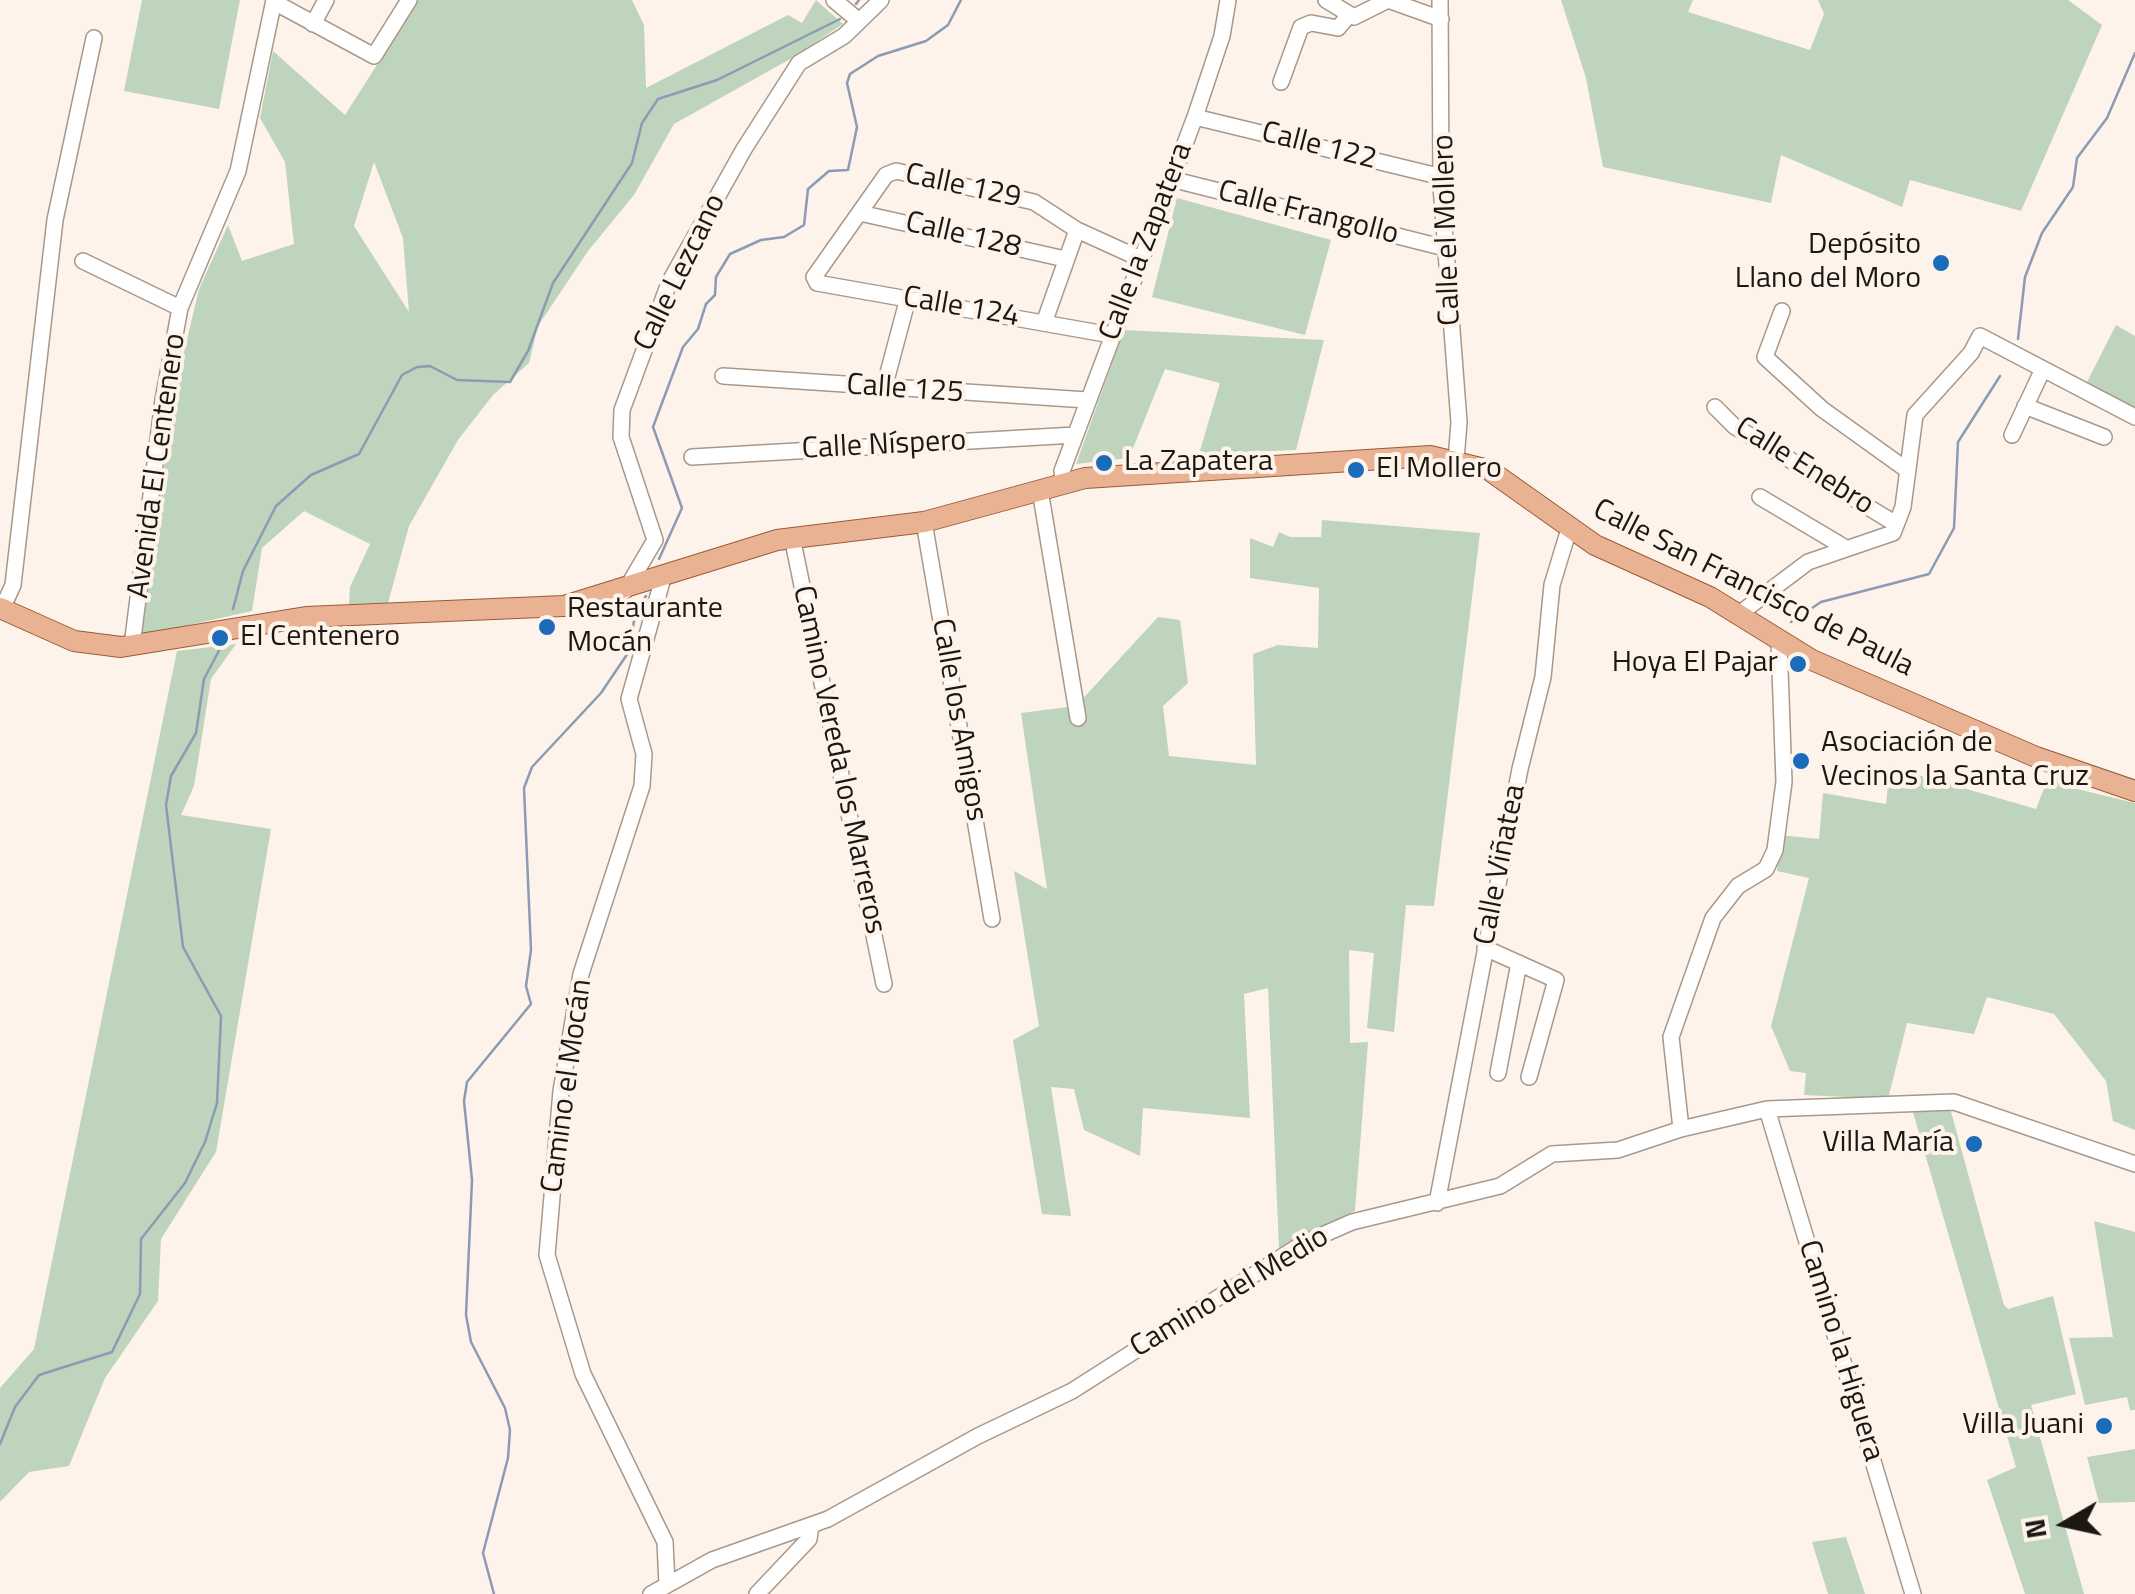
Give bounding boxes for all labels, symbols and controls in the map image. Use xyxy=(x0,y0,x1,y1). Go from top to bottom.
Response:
street label: Calle 122 xyxy=(1258,115,1380,179)
street label: Calle el Mollero xyxy=(1427,134,1469,326)
street label: Calle la Zapatera xyxy=(1093,138,1201,346)
street label: Calle 129 xyxy=(902,157,1024,217)
street label: Calle Frangollo xyxy=(1214,174,1402,254)
street label: Calle Lezcano xyxy=(628,189,734,357)
street label: Calle 128 xyxy=(902,205,1024,267)
place label: Depósito Llano del Moro xyxy=(1735,228,1921,298)
marker: Depósito Llano del Moro xyxy=(1930,252,1952,274)
street label: Calle 124 xyxy=(900,280,1022,336)
street label: Avenida El Centenero xyxy=(122,331,194,601)
street label: Calle 125 xyxy=(845,368,965,412)
street label: Calle Enebro xyxy=(1728,410,1880,524)
street label: Calle Níspero xyxy=(801,424,967,468)
place label: La Zapatera xyxy=(1124,445,1273,481)
marker: La Zapatera xyxy=(1093,452,1115,474)
place label: El Mollero xyxy=(1376,452,1502,488)
marker: El Mollero xyxy=(1345,459,1367,481)
street label: Calle San Francisco de Paula xyxy=(1587,492,1919,686)
street label: Camino Vereda los Marreros xyxy=(783,583,893,937)
place label: Restaurante Mocán xyxy=(567,592,723,662)
marker: Restaurante Mocán xyxy=(536,616,558,638)
street label: Calle los Amigos xyxy=(922,616,994,824)
place label: El Centenero xyxy=(240,620,400,656)
marker: El Centenero xyxy=(209,627,231,649)
place label: Hoya El Pajar xyxy=(1612,646,1778,682)
marker: Hoya El Pajar xyxy=(1787,653,1809,675)
place label: Asociación de Vecinos la Santa Cruz xyxy=(1821,726,2089,796)
marker: Asociación de Vecinos la Santa Cruz xyxy=(1790,750,1812,772)
street label: Calle Viñatea xyxy=(1468,782,1534,948)
street label: Camino el Mocán xyxy=(535,977,601,1195)
place label: Villa María xyxy=(1822,1126,1954,1162)
marker: Villa María xyxy=(1963,1133,1985,1155)
street label: Camino del Medio xyxy=(1124,1220,1336,1366)
street label: Camino la Higuera xyxy=(1789,1236,1891,1466)
place label: Villa Juani xyxy=(1962,1408,2084,1444)
marker: Villa Juani xyxy=(2093,1415,2115,1437)
north arrow xyxy=(2015,1474,2115,1574)
text: N xyxy=(2012,1516,2058,1542)

